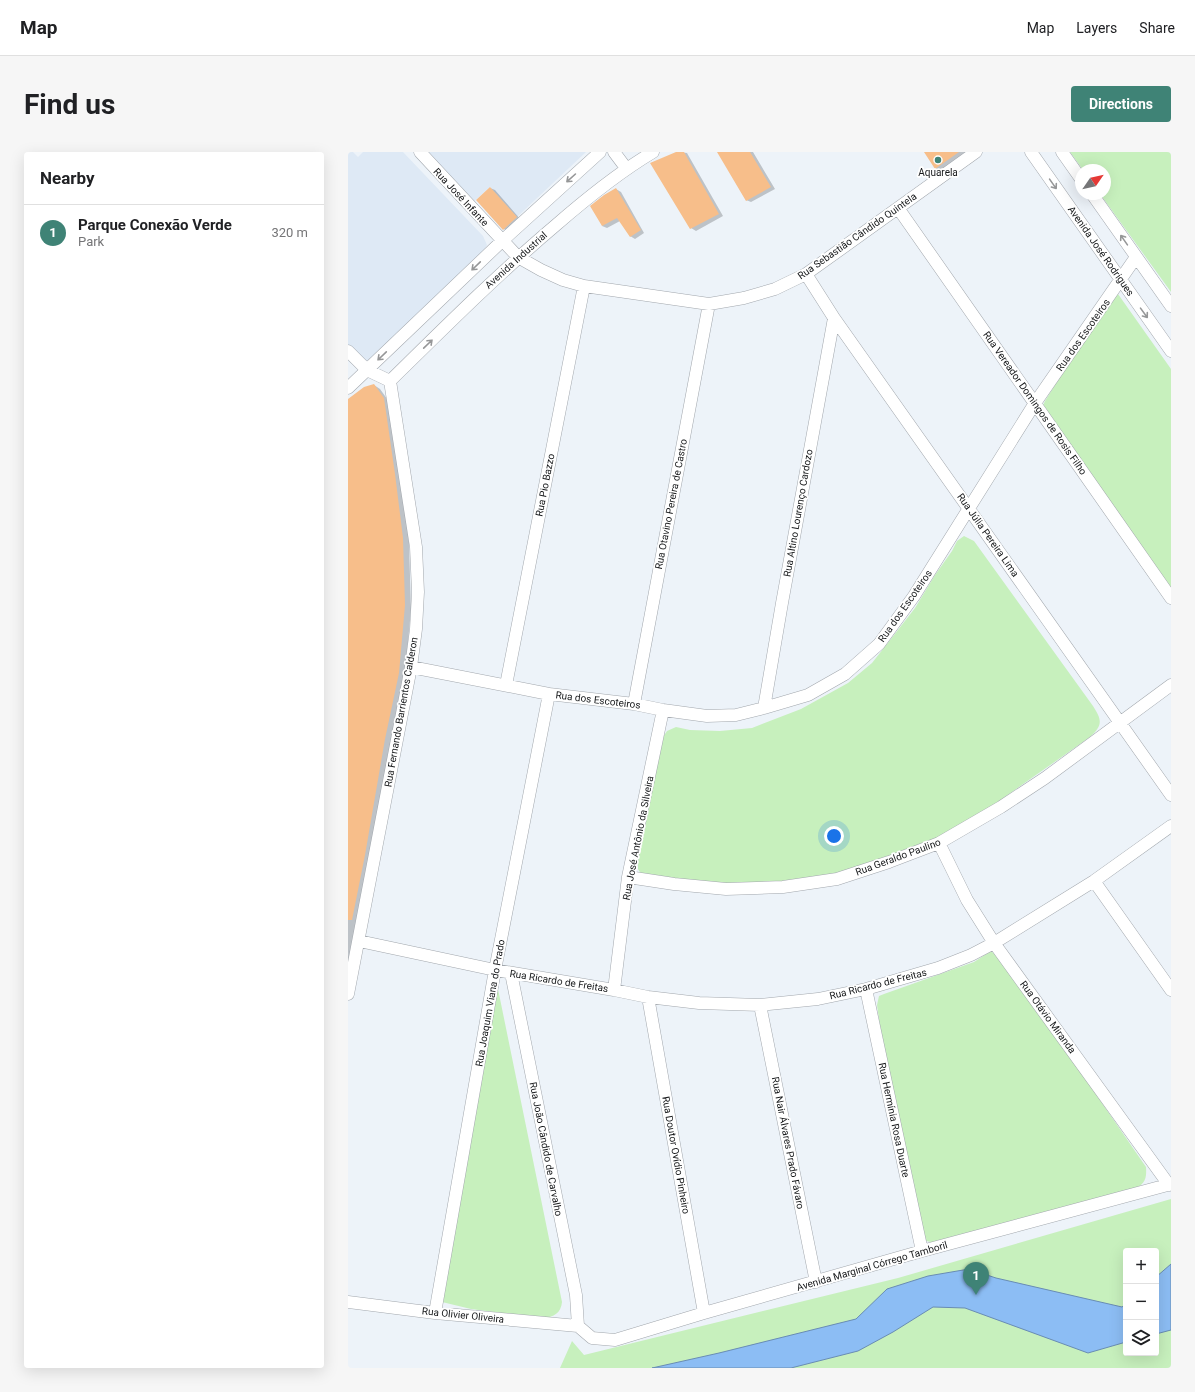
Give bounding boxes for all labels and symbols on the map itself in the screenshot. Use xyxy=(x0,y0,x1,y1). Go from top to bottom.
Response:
marker: Aquarela xyxy=(933,155,943,165)
north arrow xyxy=(1075,164,1111,200)
street label: Rua José Infante xyxy=(431,166,491,228)
place label: Aquarela xyxy=(918,167,958,178)
one-way arrow xyxy=(566,174,577,183)
one-way arrow xyxy=(1049,178,1057,189)
street label: Rua Sebastião Cândido Quintela xyxy=(795,191,919,281)
street label: Avenida José Rodrigues xyxy=(1066,204,1136,298)
street label: Avenida Industrial xyxy=(483,229,549,291)
one-way arrow xyxy=(1120,235,1128,246)
one-way arrow xyxy=(471,262,481,271)
street label: Rua dos Escoteiros xyxy=(1054,297,1112,373)
one-way arrow xyxy=(1140,307,1148,318)
street label: Rua Vereador Domingos de Rosis Filho xyxy=(981,329,1089,477)
one-way arrow xyxy=(423,340,433,349)
one-way arrow xyxy=(377,351,387,361)
street label: Rua Otavino Pereira de Castro xyxy=(653,438,689,570)
street label: Rua Altino Lourenço Cardozo xyxy=(781,448,815,578)
street label: Rua Pio Bazzo xyxy=(534,452,557,517)
street label: Rua Júlia Pereira Lima xyxy=(955,491,1021,579)
street label: Rua dos Escoteiros xyxy=(876,568,934,644)
street label: Rua Fernando Barrientos Calderon xyxy=(382,636,420,788)
street label: Rua dos Escoteiros xyxy=(555,689,641,711)
street label: Rua José Antônio da Silveira xyxy=(621,775,655,901)
your location xyxy=(824,826,844,846)
street label: Rua Geraldo Paulino xyxy=(854,836,942,878)
street label: Rua Joaquim Viana do Prado xyxy=(473,938,507,1067)
street label: Rua Ricardo de Freitas xyxy=(828,967,928,1001)
street label: Rua Ricardo de Freitas xyxy=(509,968,609,994)
street label: Rua Otávio Miranda xyxy=(1018,979,1078,1055)
street label: Rua Hermínia Rosa Duarte xyxy=(876,1062,912,1178)
street label: Rua Nair Álvares Prado Fávaro xyxy=(770,1076,807,1210)
street label: Rua João Cândido de Carvalho xyxy=(528,1081,564,1217)
street label: Rua Doutor Ovídio Pinheiro xyxy=(660,1095,692,1215)
street label: Avenida Marginal Córrego Tamboril xyxy=(795,1239,949,1293)
pin: 1 xyxy=(963,1262,989,1295)
street label: Rua Olivier Oliveira xyxy=(421,1305,505,1325)

